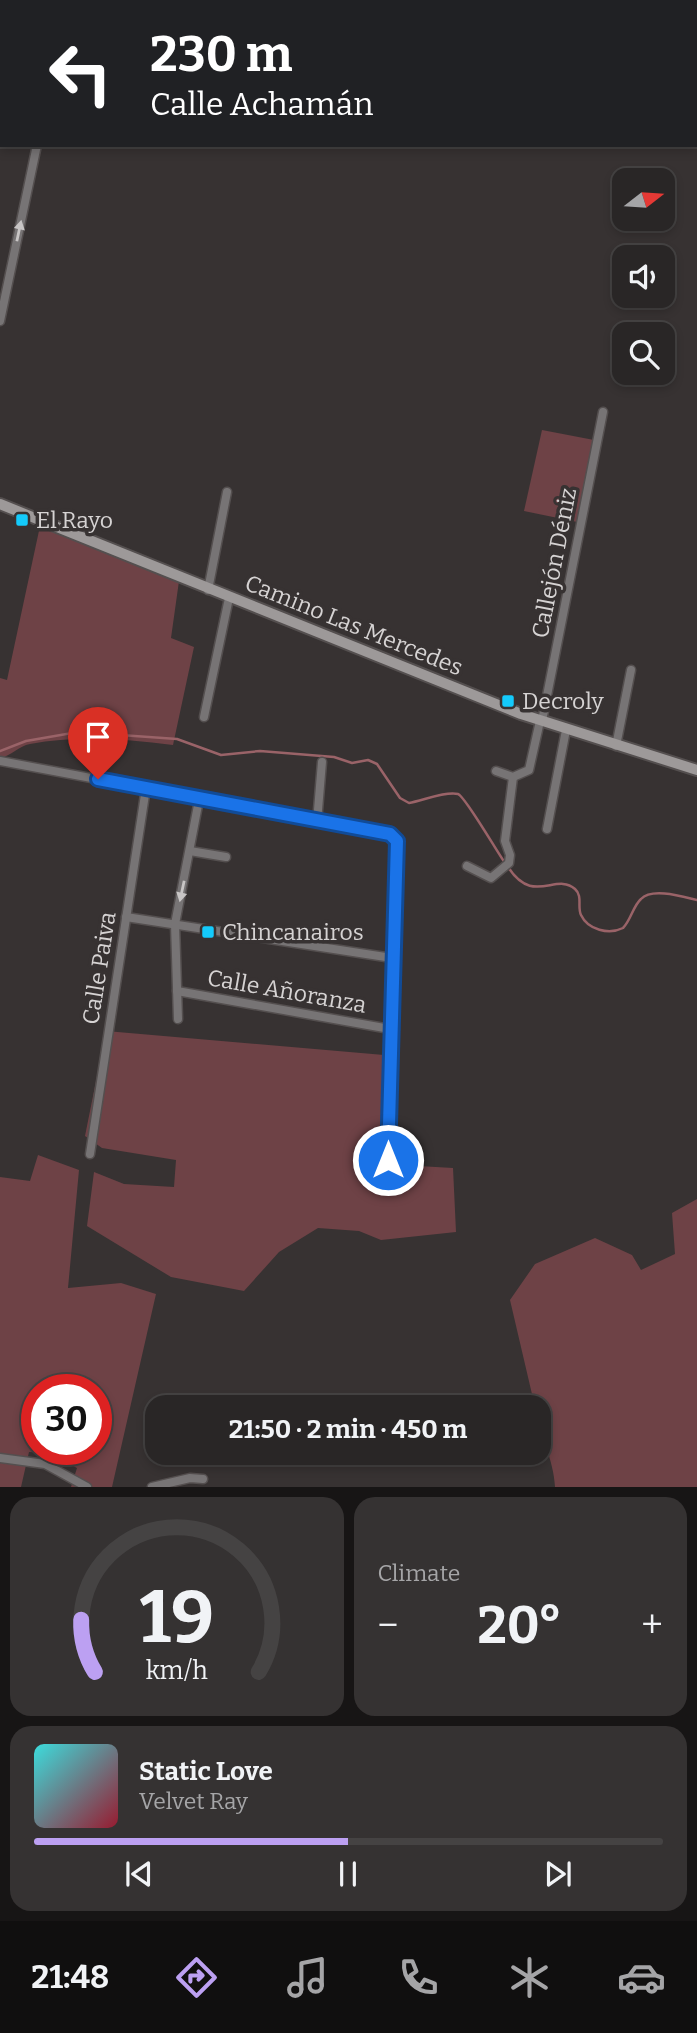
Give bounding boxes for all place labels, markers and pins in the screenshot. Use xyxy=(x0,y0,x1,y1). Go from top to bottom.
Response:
place label: El Rayo xyxy=(36,506,113,534)
marker: El Rayo xyxy=(14,512,30,528)
place label: Decroly xyxy=(522,687,605,715)
marker: Decroly xyxy=(500,693,516,709)
pin xyxy=(68,707,128,779)
place label: Chincanairos xyxy=(222,918,364,946)
marker: Chincanairos xyxy=(200,924,216,940)

